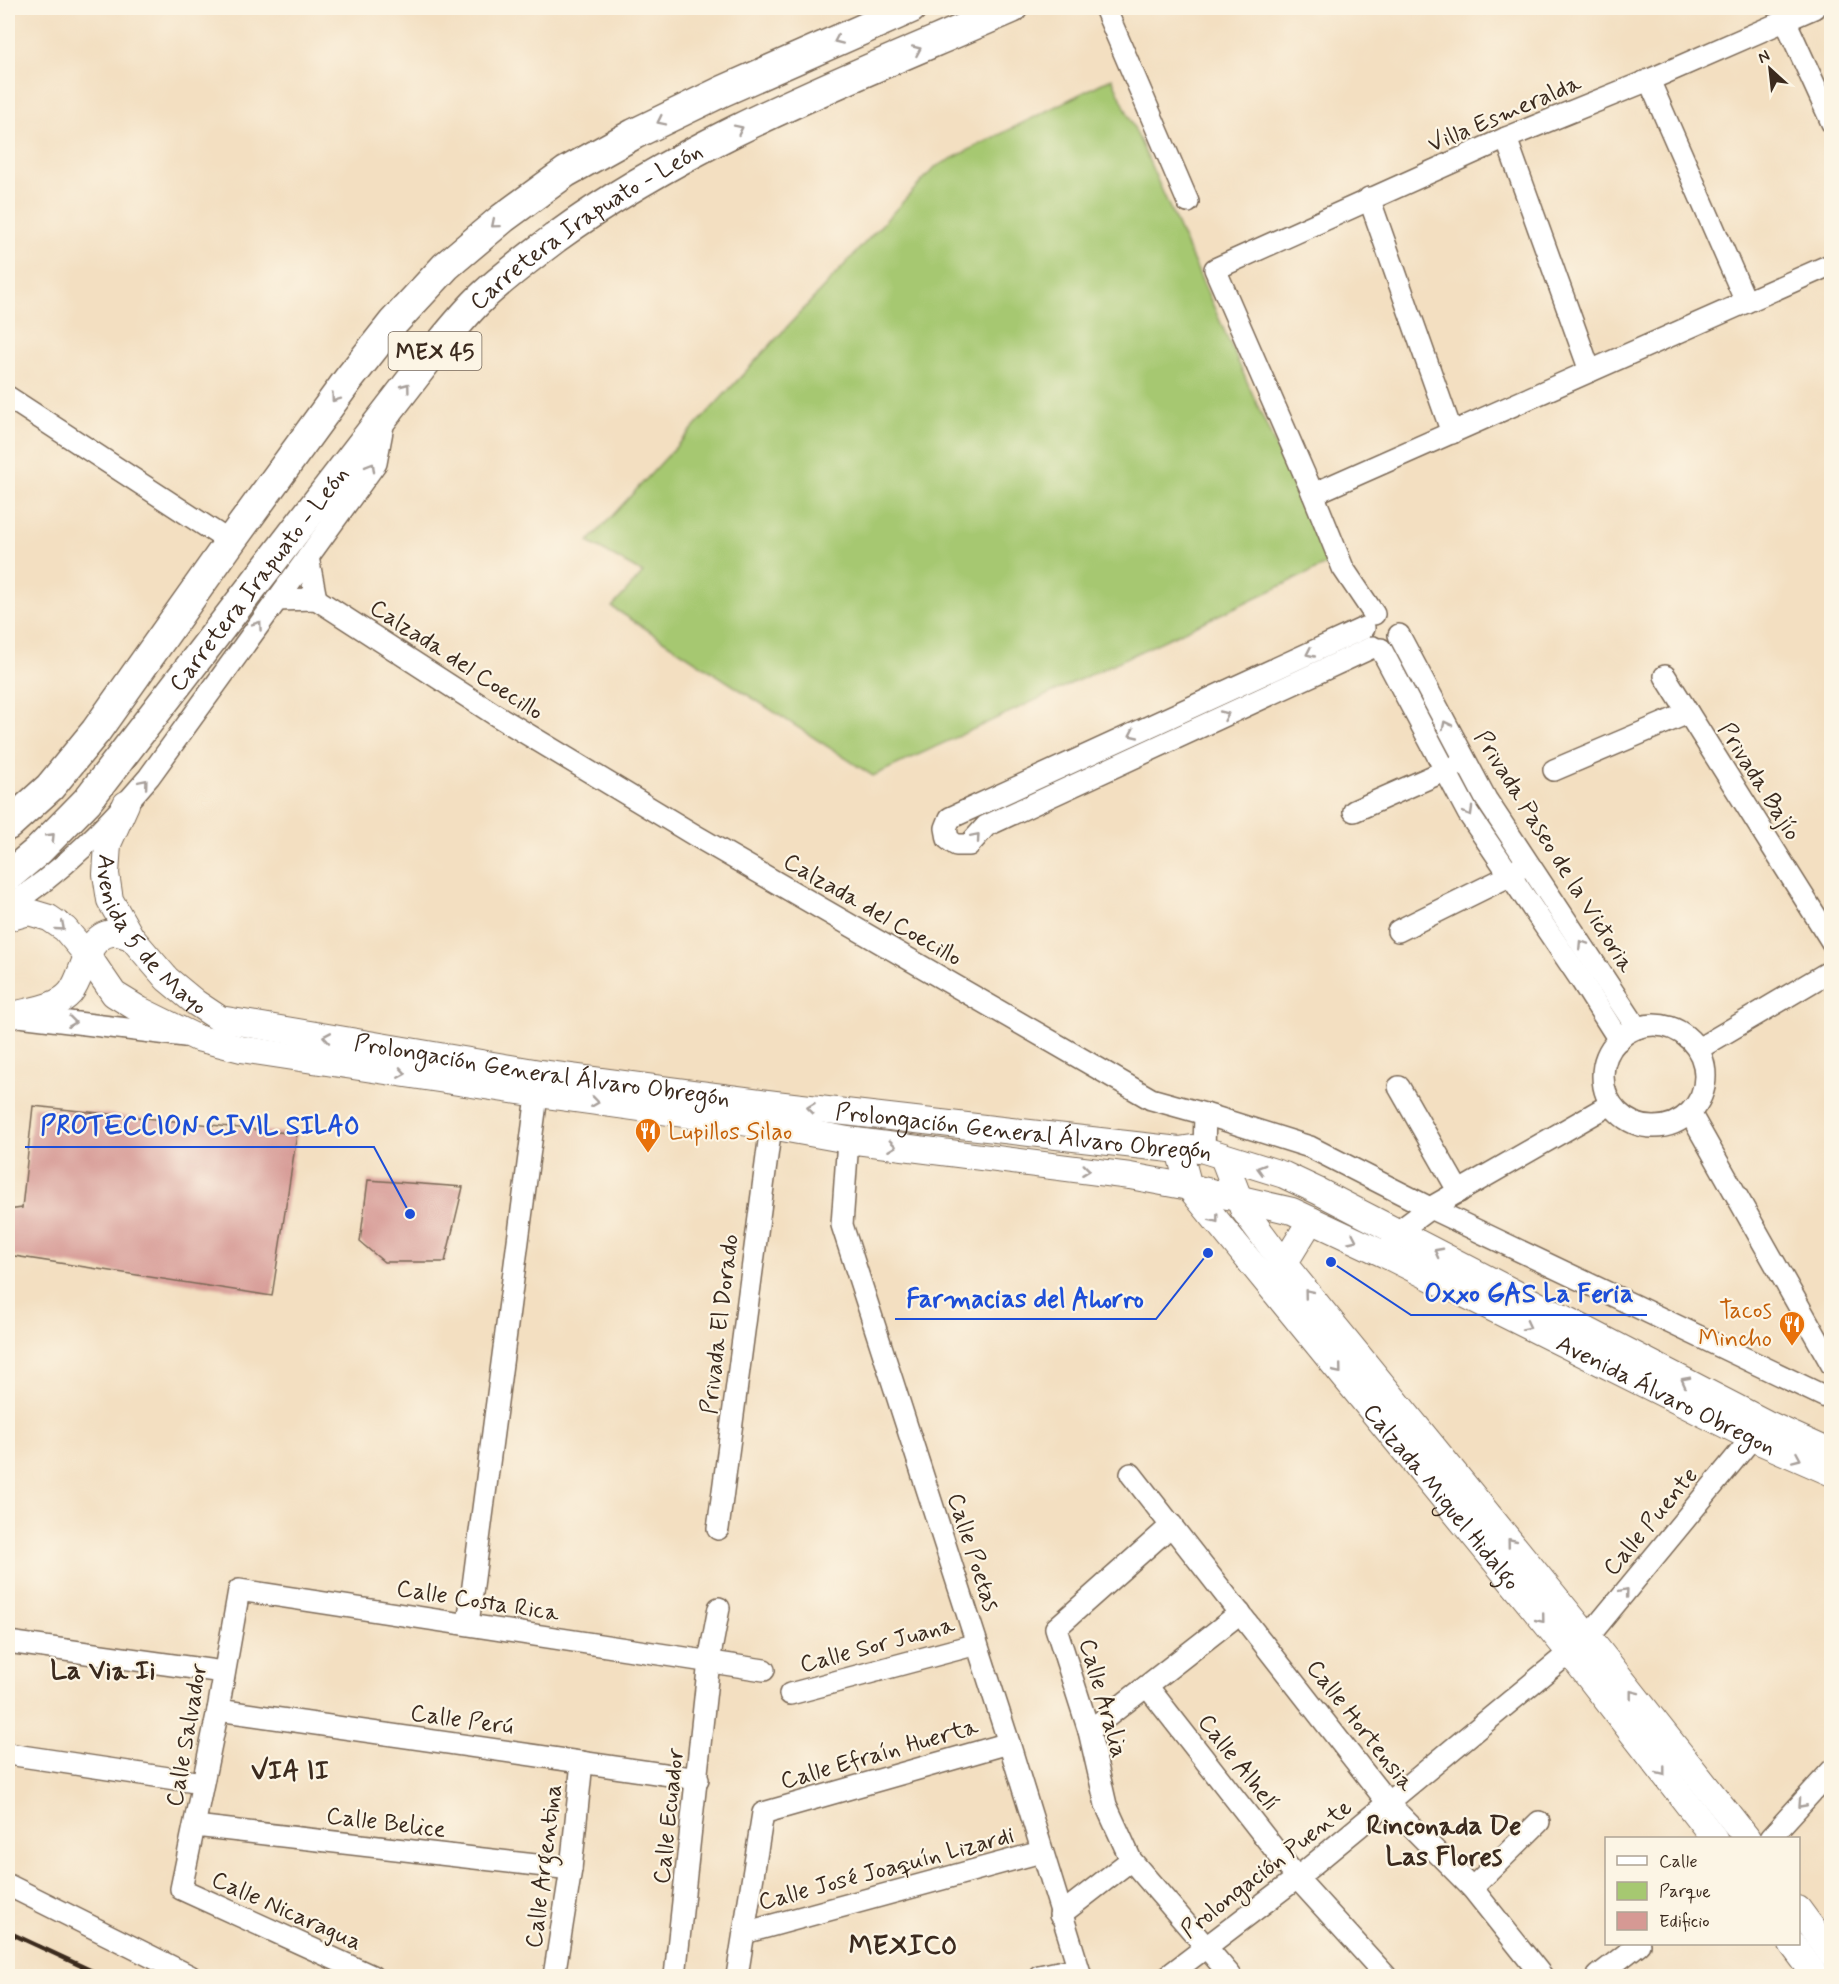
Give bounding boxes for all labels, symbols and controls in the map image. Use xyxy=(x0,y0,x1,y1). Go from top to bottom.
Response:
one-way arrow xyxy=(833,33,844,45)
north arrow xyxy=(1740,39,1800,99)
one-way arrow xyxy=(910,45,921,57)
text: N xyxy=(1754,45,1773,69)
street label: Villa Esmeralda xyxy=(1423,68,1586,161)
one-way arrow xyxy=(656,114,667,126)
one-way arrow xyxy=(732,124,743,136)
street label: Carretera Irapuato - León xyxy=(464,136,709,318)
one-way arrow xyxy=(491,217,502,228)
road number: MEX 45 xyxy=(388,332,482,370)
one-way arrow xyxy=(399,383,410,394)
one-way arrow xyxy=(332,391,343,402)
street label: Carretera Irapuato - León xyxy=(163,460,357,699)
one-way arrow xyxy=(364,463,376,473)
street label: Calzada del Coecillo xyxy=(363,592,549,728)
one-way arrow xyxy=(251,621,262,632)
one-way arrow xyxy=(1306,645,1317,657)
one-way arrow xyxy=(1219,710,1230,722)
street label: Privada Bajío xyxy=(1710,717,1807,847)
one-way arrow xyxy=(1442,721,1453,731)
street label: Privada Paseo de la Victoria xyxy=(1466,725,1641,979)
one-way arrow xyxy=(1129,727,1140,739)
one-way arrow xyxy=(136,779,147,790)
one-way arrow xyxy=(1461,805,1473,816)
one-way arrow xyxy=(44,833,55,844)
one-way arrow xyxy=(969,833,980,844)
street label: Calzada del Coecillo xyxy=(777,847,967,974)
street label: Avenida 5 de Mayo xyxy=(88,853,212,1023)
one-way arrow xyxy=(54,920,65,931)
one-way arrow xyxy=(1578,940,1589,951)
one-way arrow xyxy=(67,1016,76,1028)
street label: Prolongación General Álvaro Obregón xyxy=(352,1028,732,1115)
one-way arrow xyxy=(323,1031,333,1044)
one-way arrow xyxy=(398,1067,407,1079)
one-way arrow xyxy=(591,1095,600,1108)
street label: Prolongación General Álvaro Obregón xyxy=(834,1097,1217,1169)
one-way arrow xyxy=(807,1102,816,1115)
callout: PROTECCION CIVIL SILAO xyxy=(25,1103,374,1147)
text: PROTECCION CIVIL SILAO xyxy=(40,1110,360,1144)
restaurant icon: Lupillos Silao xyxy=(633,1116,663,1154)
place label: Lupillos Silao xyxy=(668,1117,792,1148)
one-way arrow xyxy=(888,1139,897,1151)
one-way arrow xyxy=(1081,1164,1090,1176)
one-way arrow xyxy=(1257,1164,1267,1176)
one-way arrow xyxy=(1207,1213,1218,1224)
street label: Privada El Dorado xyxy=(694,1232,747,1416)
one-way arrow xyxy=(1346,1232,1357,1244)
one-way arrow xyxy=(1433,1247,1444,1259)
callout: Oxxo GAS La Feria xyxy=(1411,1271,1647,1315)
callout: Farmacias del Ahorro xyxy=(895,1275,1156,1319)
text: Oxxo GAS La Feria xyxy=(1424,1278,1634,1312)
text: Farmacias del Ahorro xyxy=(906,1283,1144,1317)
one-way arrow xyxy=(1304,1289,1315,1300)
place label: Tacos Mincho xyxy=(1698,1296,1772,1355)
restaurant icon: Tacos Mincho xyxy=(1777,1309,1807,1347)
one-way arrow xyxy=(1521,1318,1532,1330)
street label: Avenida Álvaro Obregon xyxy=(1551,1329,1780,1463)
one-way arrow xyxy=(1331,1364,1342,1375)
one-way arrow xyxy=(1680,1377,1691,1388)
street label: Calzada Miguel Hidalgo xyxy=(1355,1398,1526,1597)
one-way arrow xyxy=(1790,1451,1801,1463)
street label: Calle Puente xyxy=(1597,1461,1706,1583)
street label: Calle Poetas xyxy=(939,1489,1006,1616)
one-way arrow xyxy=(1507,1538,1518,1549)
street label: Calle Costa Rica xyxy=(394,1573,562,1630)
one-way arrow xyxy=(1618,1588,1629,1599)
street label: Calle Sor Juana xyxy=(797,1610,959,1681)
one-way arrow xyxy=(1534,1612,1545,1623)
street label: Calle Aralia xyxy=(1071,1635,1134,1762)
district label: La Via Ii xyxy=(50,1654,156,1689)
street label: Calle Hortensia xyxy=(1299,1654,1421,1799)
street label: Calle Salvador xyxy=(160,1661,215,1809)
one-way arrow xyxy=(1630,1689,1641,1700)
street label: Calle Perú xyxy=(408,1698,515,1743)
street label: Calle Alhelí xyxy=(1190,1708,1286,1818)
street label: Calle Efraín Huerta xyxy=(777,1711,982,1797)
street label: Calle Ecuador xyxy=(647,1746,692,1886)
district label: VIA II xyxy=(251,1754,329,1789)
one-way arrow xyxy=(1655,1765,1666,1776)
street label: Calle Argentina xyxy=(519,1782,573,1951)
street label: Prolongación Puente xyxy=(1175,1792,1360,1948)
one-way arrow xyxy=(1797,1797,1808,1808)
street label: Calle Belice xyxy=(324,1801,448,1846)
district label: Rinconada De Las Flores xyxy=(1366,1809,1522,1875)
street label: Calle José Joaquín Lizardi xyxy=(755,1820,1018,1919)
legend xyxy=(1605,1837,1800,1945)
text: Calle xyxy=(1659,1850,1698,1874)
street label: Calle Nicaragua xyxy=(206,1864,367,1958)
text: Parque xyxy=(1659,1880,1711,1904)
text: Edificio xyxy=(1659,1910,1710,1934)
district label: MEXICO xyxy=(849,1929,957,1964)

